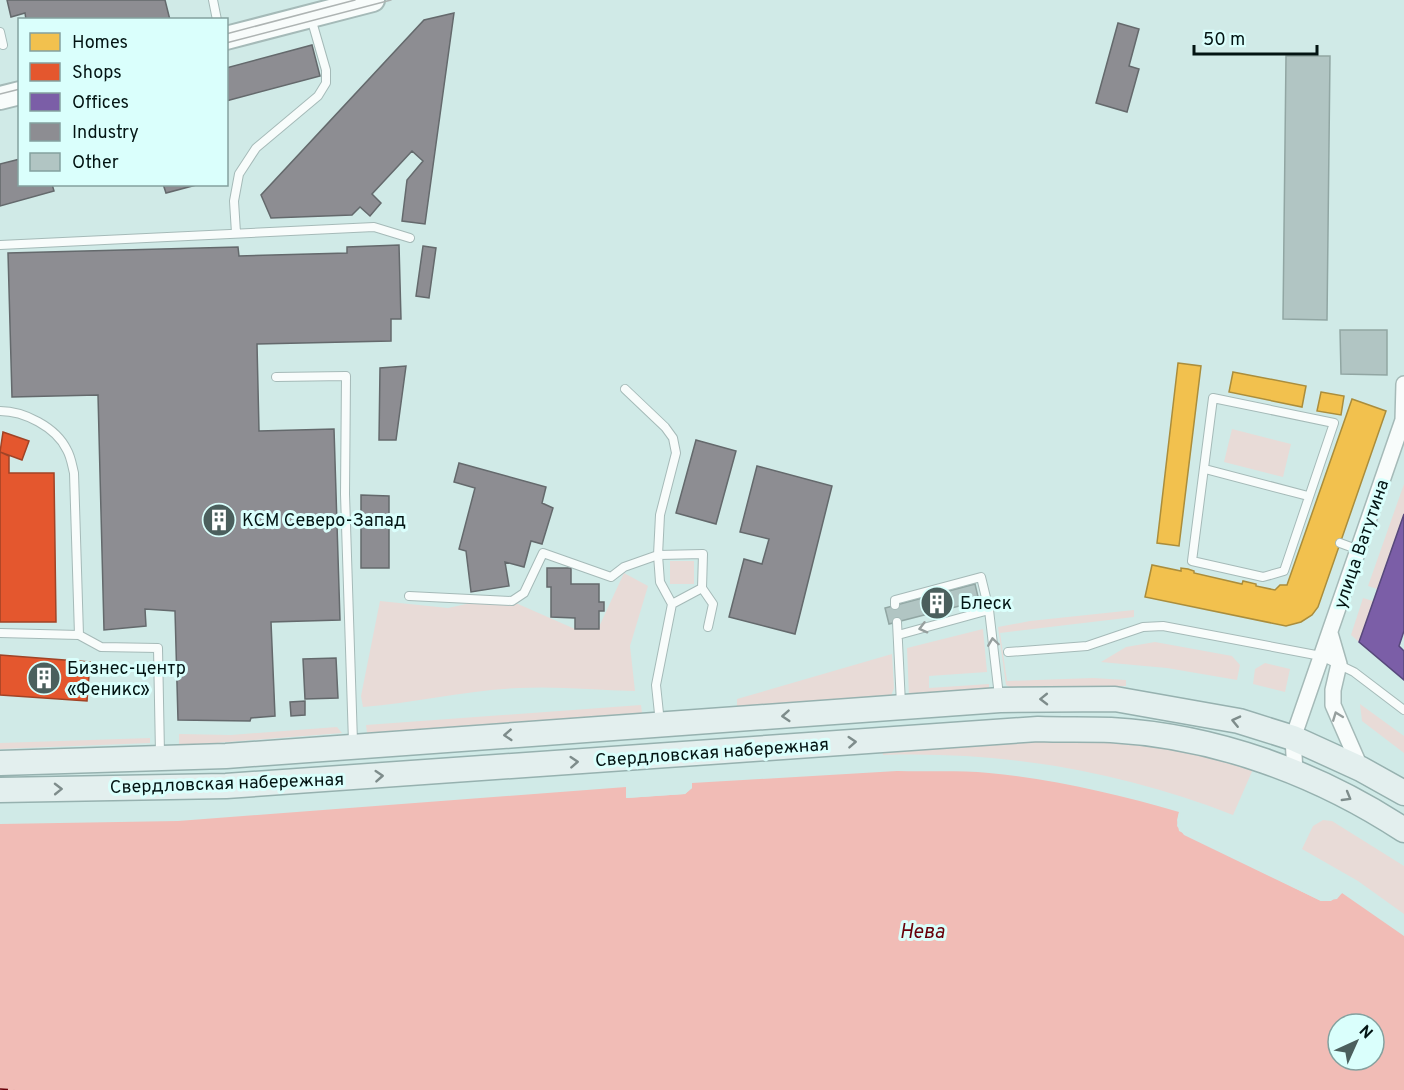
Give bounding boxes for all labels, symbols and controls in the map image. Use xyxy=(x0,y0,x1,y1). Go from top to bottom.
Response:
legend xyxy=(18,18,228,186)
scale bar xyxy=(1194,18,1317,56)
text: 50 m xyxy=(1203,29,1245,52)
text: Homes xyxy=(72,32,128,55)
text: Shops xyxy=(72,62,122,85)
text: Offices xyxy=(72,92,129,115)
text: Industry xyxy=(72,122,139,145)
text: Other xyxy=(72,152,119,175)
street label: улица Ватутина xyxy=(1330,477,1395,612)
building icon: КСМ Северо-Запад xyxy=(201,502,237,538)
place label: КСМ Северо-Запад xyxy=(242,510,406,533)
building icon: Блеск xyxy=(919,585,955,621)
place label: Блеск xyxy=(960,593,1012,616)
one-way arrow xyxy=(918,621,929,633)
one-way arrow xyxy=(987,637,1000,647)
place label: Бизнес-центр «Феникс» xyxy=(67,658,186,702)
building icon: Бизнес-центр «Феникс» xyxy=(26,660,62,696)
one-way arrow xyxy=(1039,693,1048,705)
one-way arrow xyxy=(782,710,791,723)
one-way arrow xyxy=(1332,711,1345,722)
one-way arrow xyxy=(1232,716,1242,729)
one-way arrow xyxy=(503,729,512,742)
street label: Свердловская набережная xyxy=(594,734,830,773)
one-way arrow xyxy=(847,736,856,749)
one-way arrow xyxy=(569,756,578,769)
street label: Свердловская набережная xyxy=(109,769,345,800)
one-way arrow xyxy=(375,769,384,782)
one-way arrow xyxy=(54,783,63,795)
one-way arrow xyxy=(1341,789,1352,801)
water label: Нева xyxy=(899,920,945,946)
north arrow xyxy=(1326,1012,1386,1072)
text: N xyxy=(1354,1022,1376,1044)

